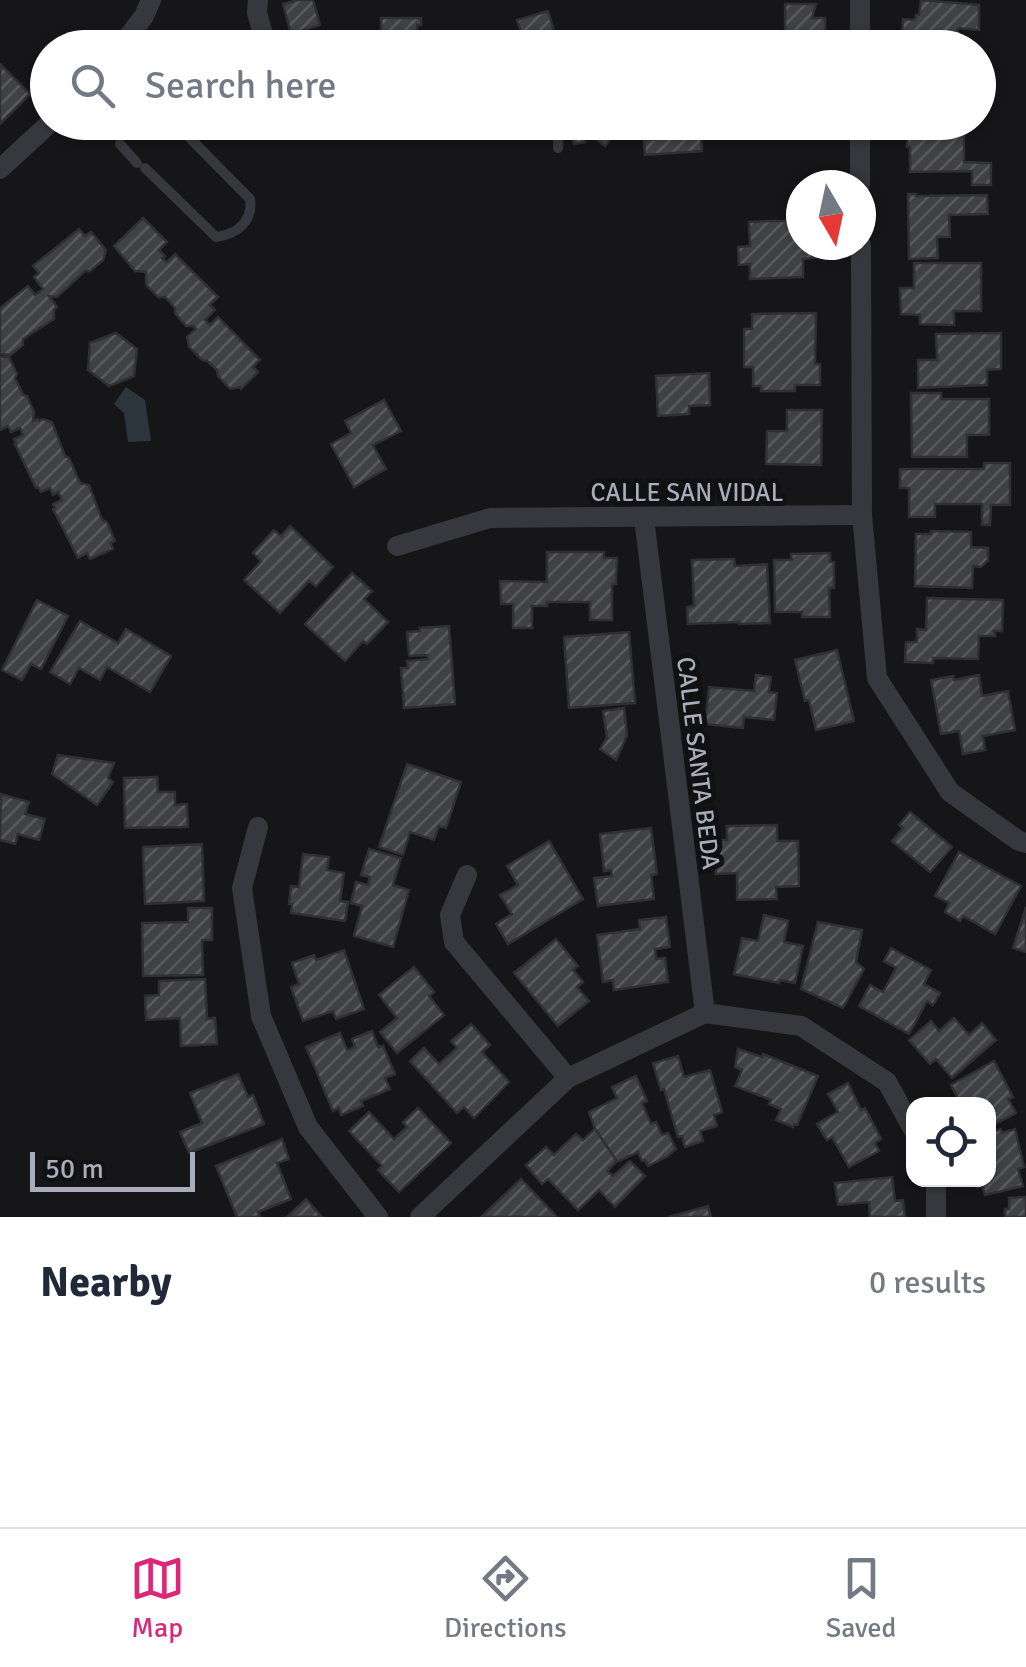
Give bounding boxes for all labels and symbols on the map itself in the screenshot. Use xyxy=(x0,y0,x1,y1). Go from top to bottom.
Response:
north arrow xyxy=(786,170,876,260)
street label: CALLE SAN VIDAL xyxy=(591,477,784,508)
street label: CALLE SANTA BEDA xyxy=(670,655,727,871)
scale bar xyxy=(30,1147,195,1192)

